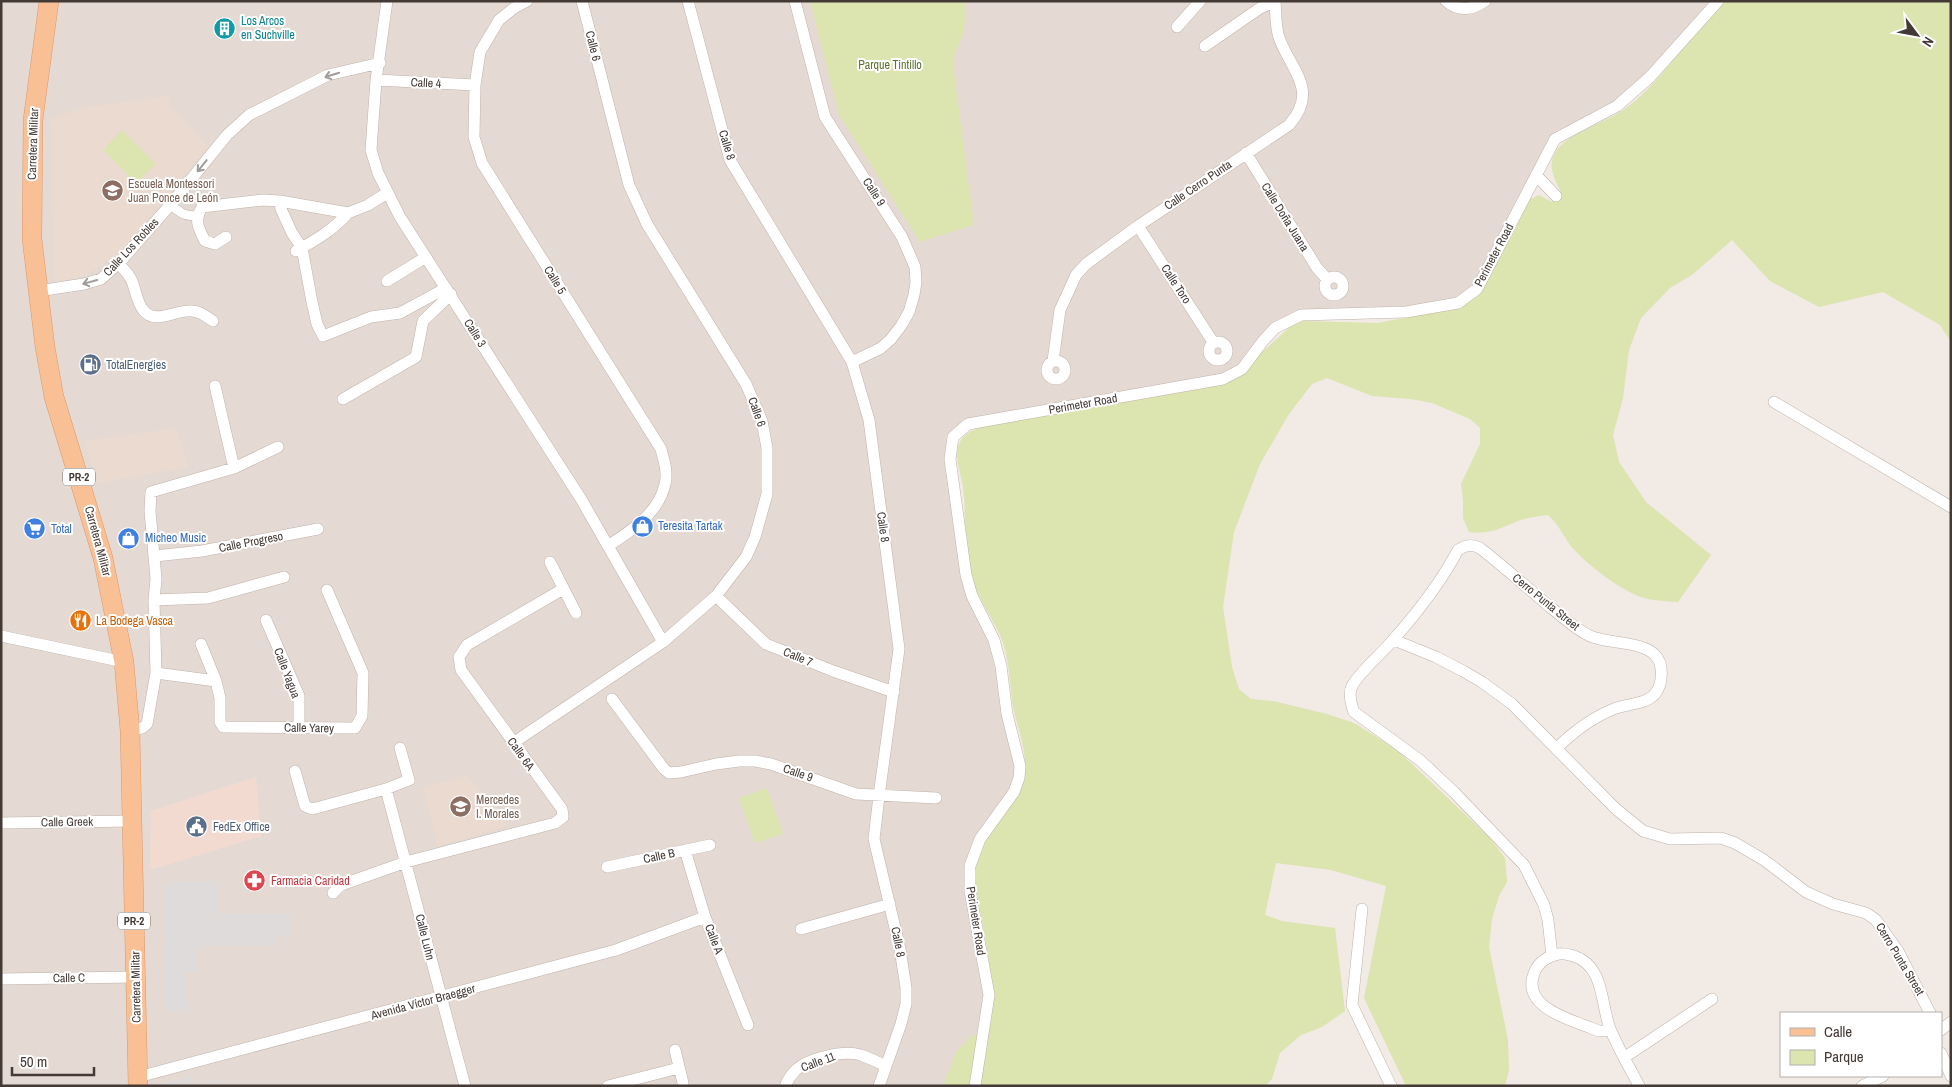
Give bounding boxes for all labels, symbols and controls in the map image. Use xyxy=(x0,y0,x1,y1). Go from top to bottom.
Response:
north arrow xyxy=(1892,10,1942,60)
place label: Los Arcos en Suchville xyxy=(241,13,295,43)
building icon: Los Arcos en Suchville xyxy=(213,16,237,40)
street label: Calle 6 xyxy=(582,29,604,63)
text: N xyxy=(1918,34,1938,50)
park label: Parque Tintillo xyxy=(858,57,922,73)
one-way arrow xyxy=(325,70,341,80)
street label: Calle 4 xyxy=(410,74,442,92)
street label: Carretera Militar xyxy=(24,107,42,180)
street label: Calle 8 xyxy=(715,128,739,162)
street label: Calle Cerro Punta xyxy=(1161,156,1235,214)
one-way arrow xyxy=(196,159,207,172)
street label: Calle 9 xyxy=(859,175,889,209)
place label: Escuela Montessori Juan Ponce de León xyxy=(128,176,218,206)
school or university icon: Escuela Montessori Juan Ponce de León xyxy=(100,179,124,203)
street label: Calle Doña Juana xyxy=(1257,180,1313,255)
street label: Calle Los Robles xyxy=(100,214,162,280)
street label: Perimeter Road xyxy=(1471,221,1517,289)
street label: Calle Toro xyxy=(1157,261,1195,307)
street label: Calle 5 xyxy=(540,263,570,298)
one-way arrow xyxy=(83,277,99,287)
street label: Calle 3 xyxy=(460,316,490,350)
fuel station icon: TotalEnergies xyxy=(78,353,102,377)
place label: TotalEnergies xyxy=(106,357,166,373)
street label: Perimeter Road xyxy=(1047,390,1119,418)
street label: Calle 6 xyxy=(744,395,770,429)
road number: PR-2 xyxy=(63,468,95,486)
street label: Carretera Militar xyxy=(81,504,115,578)
street label: Calle 8 xyxy=(873,511,893,543)
shop icon: Teresita Tartak xyxy=(630,514,654,538)
supermarket icon: Total xyxy=(23,517,47,541)
place label: Teresita Tartak xyxy=(658,518,723,534)
place label: Total xyxy=(51,521,72,537)
shop icon: Micheo Music xyxy=(117,526,141,550)
street label: Calle Progreso xyxy=(218,528,284,556)
place label: Micheo Music xyxy=(145,530,206,546)
street label: Cerro Punta Street xyxy=(1509,570,1583,634)
restaurant icon: La Bodega Vasca xyxy=(68,609,92,633)
place label: La Bodega Vasca xyxy=(96,613,173,629)
street label: Calle 7 xyxy=(781,644,816,671)
street label: Calle Yagua xyxy=(270,646,304,701)
street label: Calle Yarey xyxy=(284,720,334,736)
street label: Calle 6A xyxy=(504,734,539,774)
street label: Calle 9 xyxy=(781,760,815,786)
place label: Mercedes I. Morales xyxy=(476,792,519,822)
school or university icon: Mercedes I. Morales xyxy=(448,795,472,819)
street label: Calle Greek xyxy=(41,814,93,830)
public building icon: FedEx Office xyxy=(185,815,209,839)
place label: FedEx Office xyxy=(213,819,270,835)
street label: Calle B xyxy=(642,845,677,867)
pharmacy icon: Farmacia Caridad xyxy=(243,869,267,893)
place label: Farmacia Caridad xyxy=(271,873,350,889)
street label: Perimeter Road xyxy=(963,885,989,957)
road number: PR-2 xyxy=(118,912,150,929)
street label: Calle Luhn xyxy=(412,912,438,962)
street label: Cerro Punta Street xyxy=(1872,920,1928,999)
street label: Calle A xyxy=(701,922,727,957)
street label: Calle 8 xyxy=(887,925,909,959)
street label: Carretera Militar xyxy=(127,950,145,1023)
street label: Calle C xyxy=(53,970,85,986)
street label: Avenida Víctor Braegger xyxy=(368,980,478,1024)
legend xyxy=(1780,1012,1942,1077)
text: Calle xyxy=(1824,1021,1852,1042)
scale bar xyxy=(12,1044,95,1076)
text: Parque xyxy=(1824,1046,1864,1067)
street label: Calle 11 xyxy=(799,1048,838,1076)
text: 50 m xyxy=(20,1051,47,1072)

